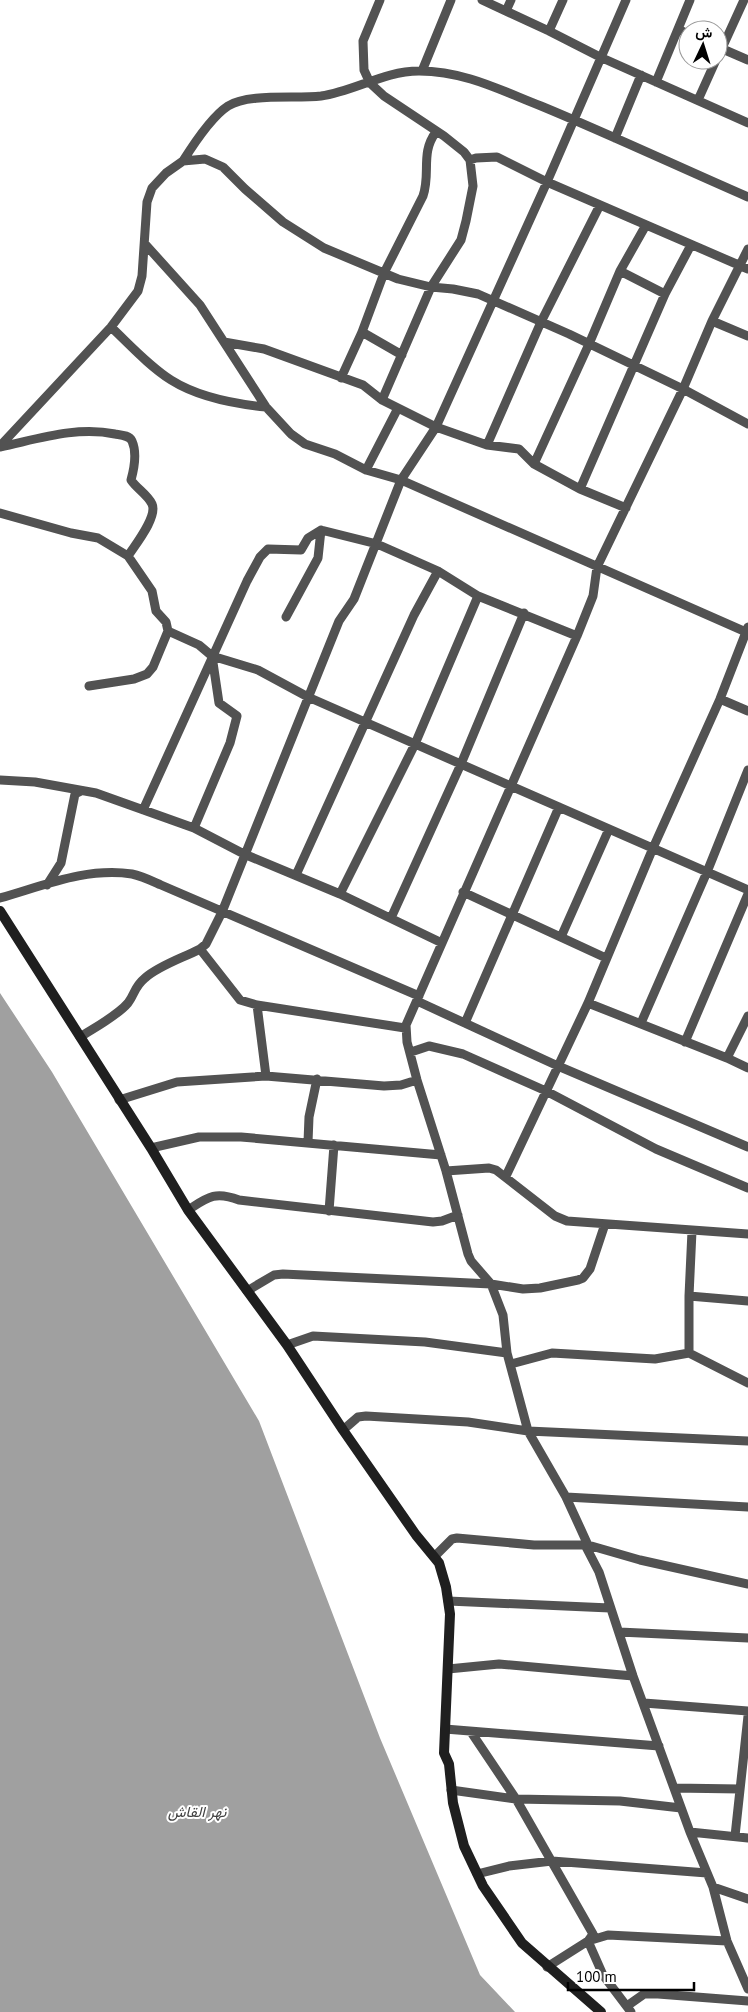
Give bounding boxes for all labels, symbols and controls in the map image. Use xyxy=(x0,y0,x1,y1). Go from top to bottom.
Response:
north arrow xyxy=(678,20,728,70)
text: ش xyxy=(695,22,713,42)
water label: نهر القاش xyxy=(168,1802,227,1821)
scale bar xyxy=(568,1960,694,1992)
text: 100 m xyxy=(576,1967,617,1986)

